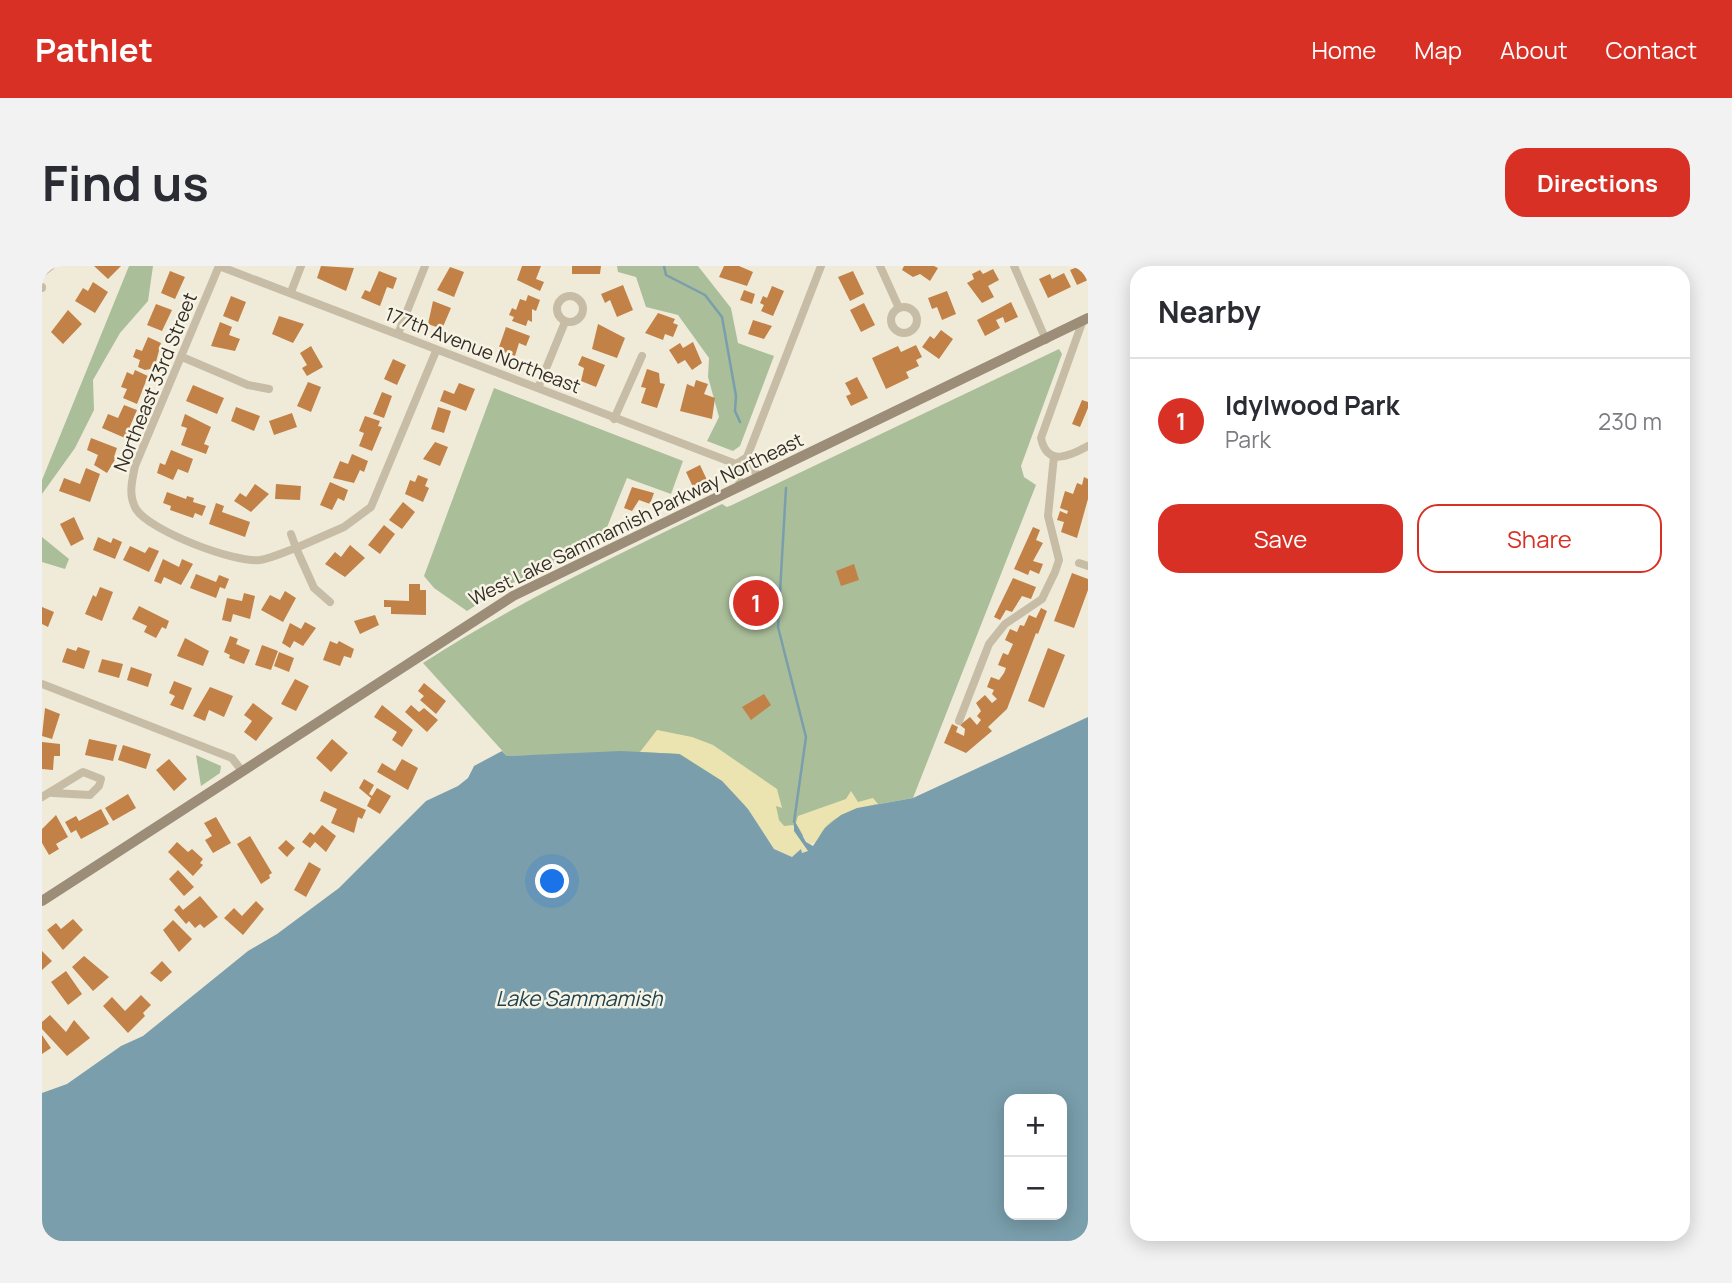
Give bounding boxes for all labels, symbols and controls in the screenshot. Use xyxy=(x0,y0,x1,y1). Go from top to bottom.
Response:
text: Pathlet xyxy=(35,27,153,72)
text: Home xyxy=(1311,33,1376,66)
text: Map xyxy=(1414,33,1462,66)
text: About xyxy=(1500,33,1568,66)
text: Contact xyxy=(1606,33,1697,66)
button: Directions xyxy=(1505,148,1690,217)
text: Find us xyxy=(42,149,209,216)
street label: Northeast 33rd Street xyxy=(107,288,203,476)
text: Nearby xyxy=(1158,291,1261,332)
street label: 177th Avenue Northeast xyxy=(381,301,585,399)
text: Idylwood Park xyxy=(1225,387,1400,423)
text: 1 xyxy=(1176,405,1186,437)
text: 230 m xyxy=(1598,405,1662,437)
text: Park xyxy=(1225,423,1271,455)
street label: West Lake Sammamish Parkway Northeast xyxy=(465,426,807,612)
button: Save xyxy=(1158,504,1403,573)
button: Share xyxy=(1417,504,1662,573)
pin: 1 xyxy=(733,577,779,629)
your location xyxy=(535,864,569,898)
water label: Lake Sammamish xyxy=(495,984,664,1012)
map controls xyxy=(1004,1094,1067,1220)
button: + xyxy=(1004,1094,1067,1157)
button: − xyxy=(1004,1157,1067,1220)

